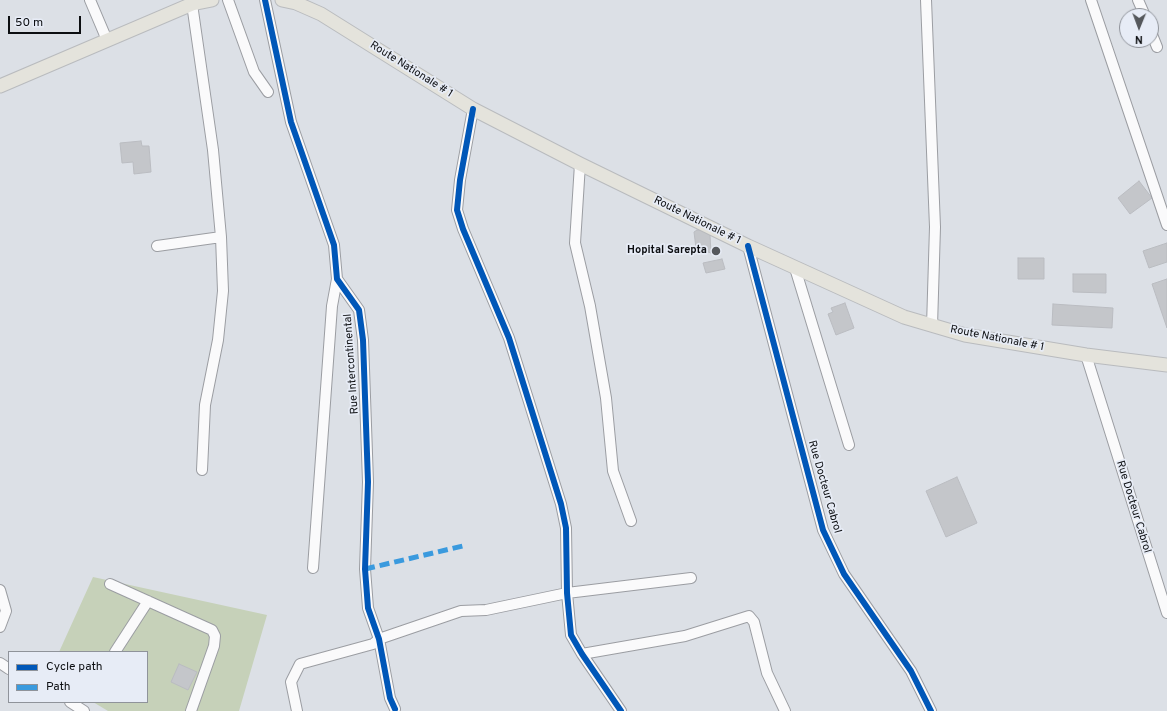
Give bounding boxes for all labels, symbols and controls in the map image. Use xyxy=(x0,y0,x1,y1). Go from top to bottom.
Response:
scale bar xyxy=(10,8,83,34)
north arrow xyxy=(1119,8,1159,48)
text: 50 m xyxy=(15,15,43,31)
text: N xyxy=(1135,32,1143,46)
street label: Route Nationale # 1 xyxy=(367,39,455,101)
street label: Route Nationale # 1 xyxy=(651,194,743,248)
place label: Hopital Sarepta xyxy=(627,244,707,258)
marker: Hopital Sarepta xyxy=(710,245,722,257)
street label: Rue Intercontinental xyxy=(342,313,362,415)
street label: Route Nationale # 1 xyxy=(949,323,1045,355)
street label: Rue Docteur Cabrol xyxy=(804,439,844,535)
street label: Rue Docteur Cabrol xyxy=(1113,459,1153,555)
legend xyxy=(8,651,148,703)
text: Cycle path xyxy=(46,659,103,675)
text: Path xyxy=(46,679,71,695)

